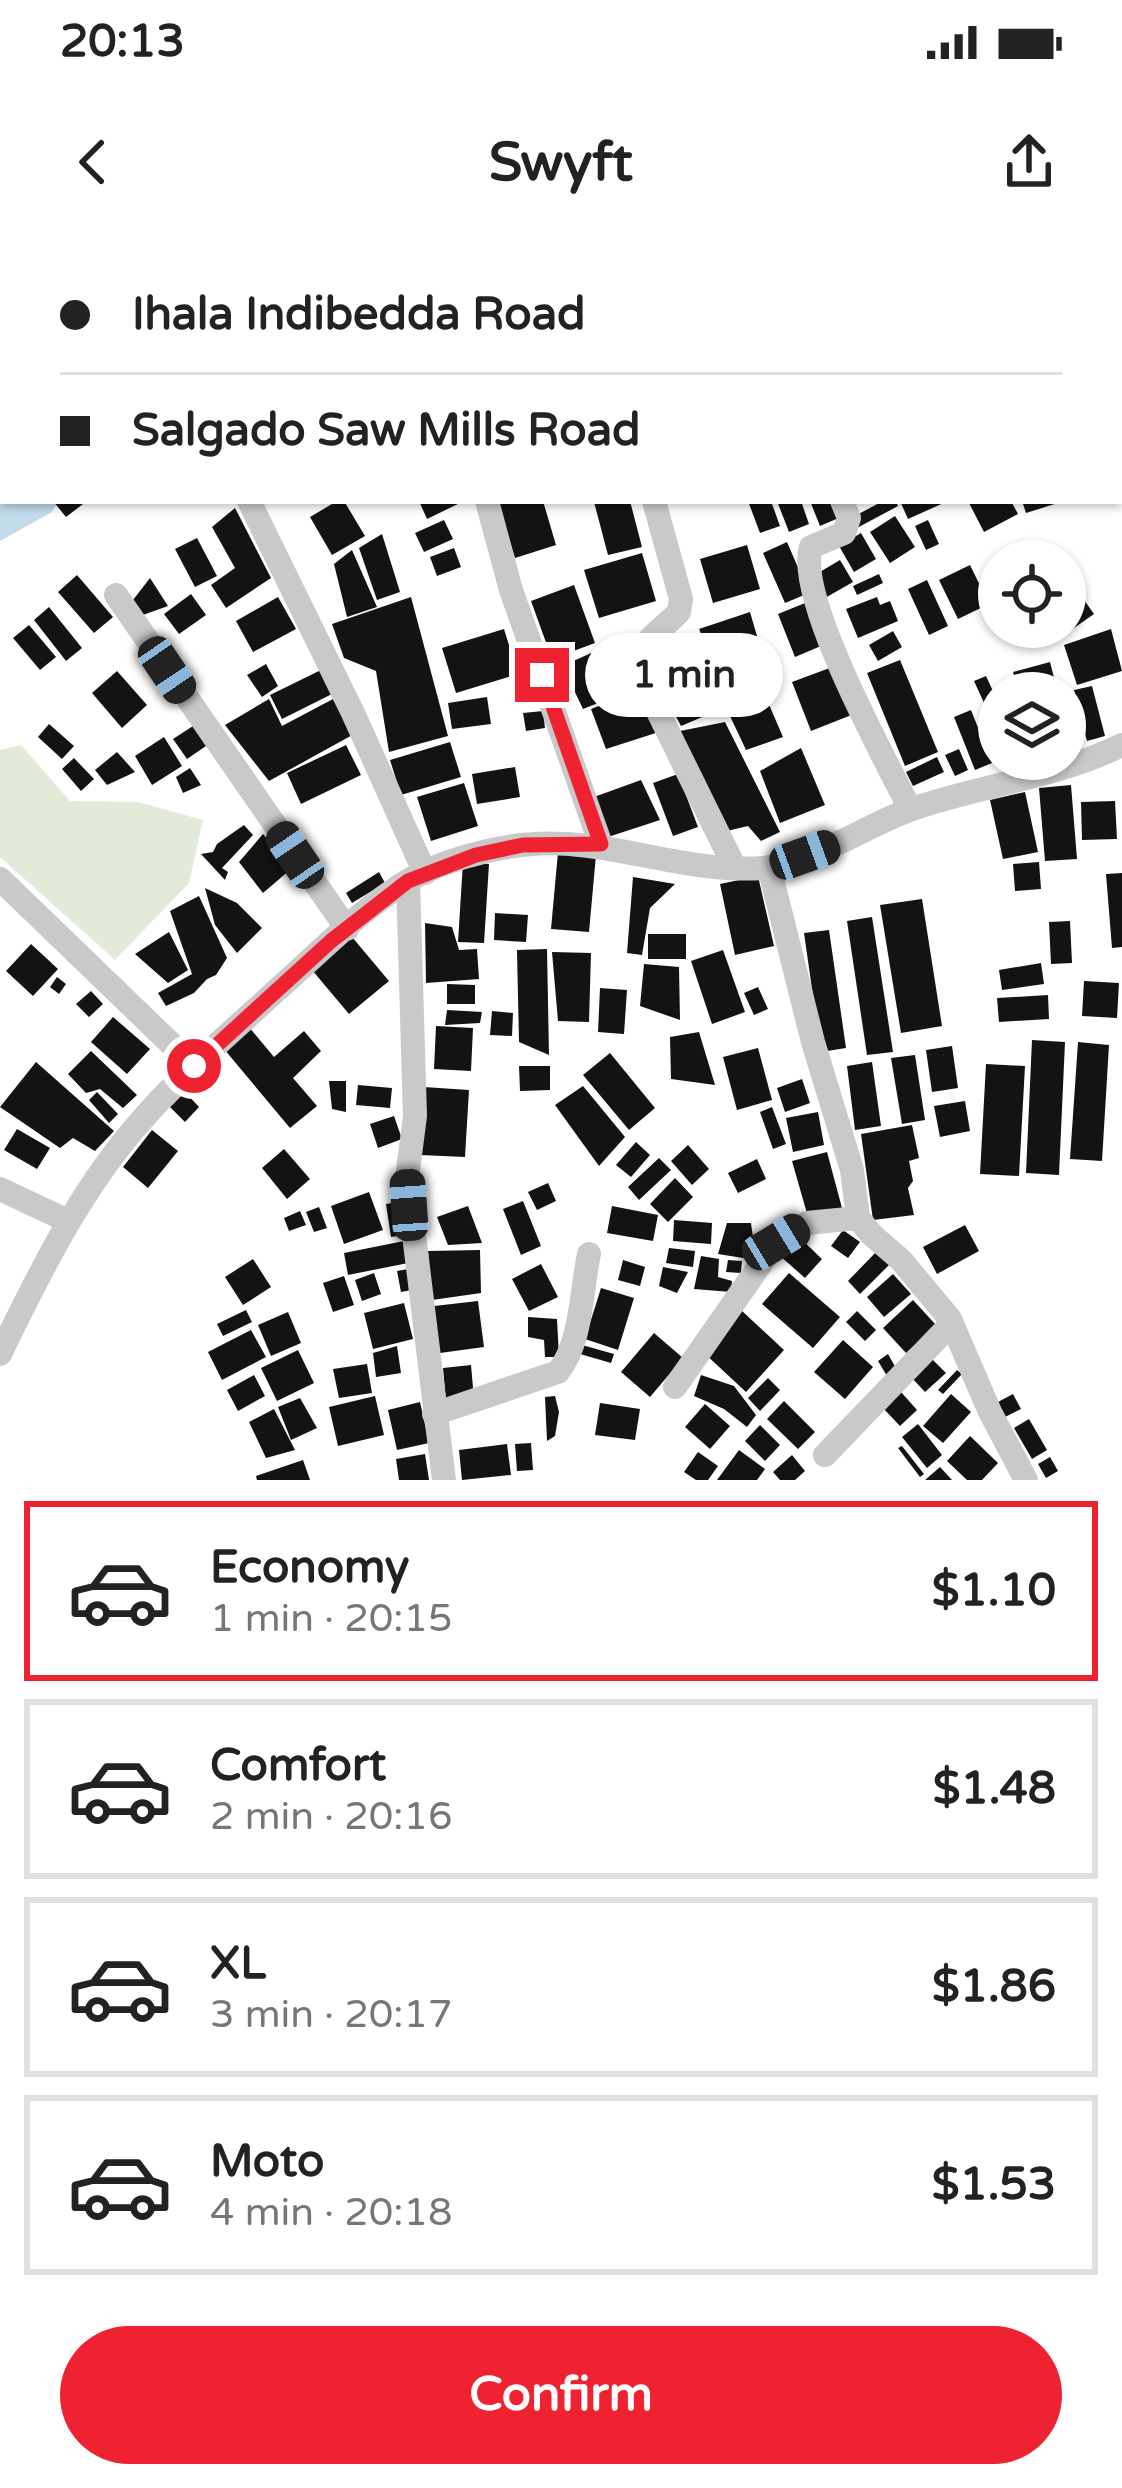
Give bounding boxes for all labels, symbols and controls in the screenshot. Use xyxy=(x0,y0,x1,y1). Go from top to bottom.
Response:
text: 20:13 xyxy=(60,15,185,69)
icon: back xyxy=(60,129,126,195)
icon: share xyxy=(996,129,1062,195)
text: Swyft xyxy=(489,130,633,195)
text: Ihala Indibedda Road xyxy=(132,288,585,342)
text: Salgado Saw Mills Road xyxy=(132,404,640,458)
map controls xyxy=(978,540,1086,780)
button: locate xyxy=(978,540,1086,648)
car xyxy=(132,630,202,710)
callout: 1 min xyxy=(584,633,782,717)
route end xyxy=(515,648,569,702)
text: 1 min xyxy=(632,651,736,698)
button: layers xyxy=(978,672,1086,780)
car xyxy=(260,815,330,895)
car xyxy=(765,826,845,884)
route start xyxy=(167,1039,221,1093)
car xyxy=(389,1168,429,1242)
car xyxy=(736,1208,816,1276)
icon: car xyxy=(66,1537,174,1645)
text: Economy xyxy=(210,1541,409,1595)
text: $1.10 xyxy=(932,1564,1056,1618)
text: 1 min · 20:15 xyxy=(210,1595,452,1642)
icon: car xyxy=(66,1735,174,1843)
text: Comfort xyxy=(210,1739,386,1793)
text: $1.48 xyxy=(933,1762,1056,1816)
text: 2 min · 20:16 xyxy=(210,1793,452,1840)
icon: car xyxy=(66,1933,174,2041)
text: XL xyxy=(210,1937,266,1991)
text: $1.86 xyxy=(932,1960,1056,2014)
text: 3 min · 20:17 xyxy=(210,1991,452,2038)
icon: car xyxy=(66,2131,174,2239)
text: Moto xyxy=(210,2135,324,2189)
text: $1.53 xyxy=(932,2158,1056,2212)
text: 4 min · 20:18 xyxy=(210,2189,452,2236)
button: Confirm xyxy=(60,2326,1062,2464)

